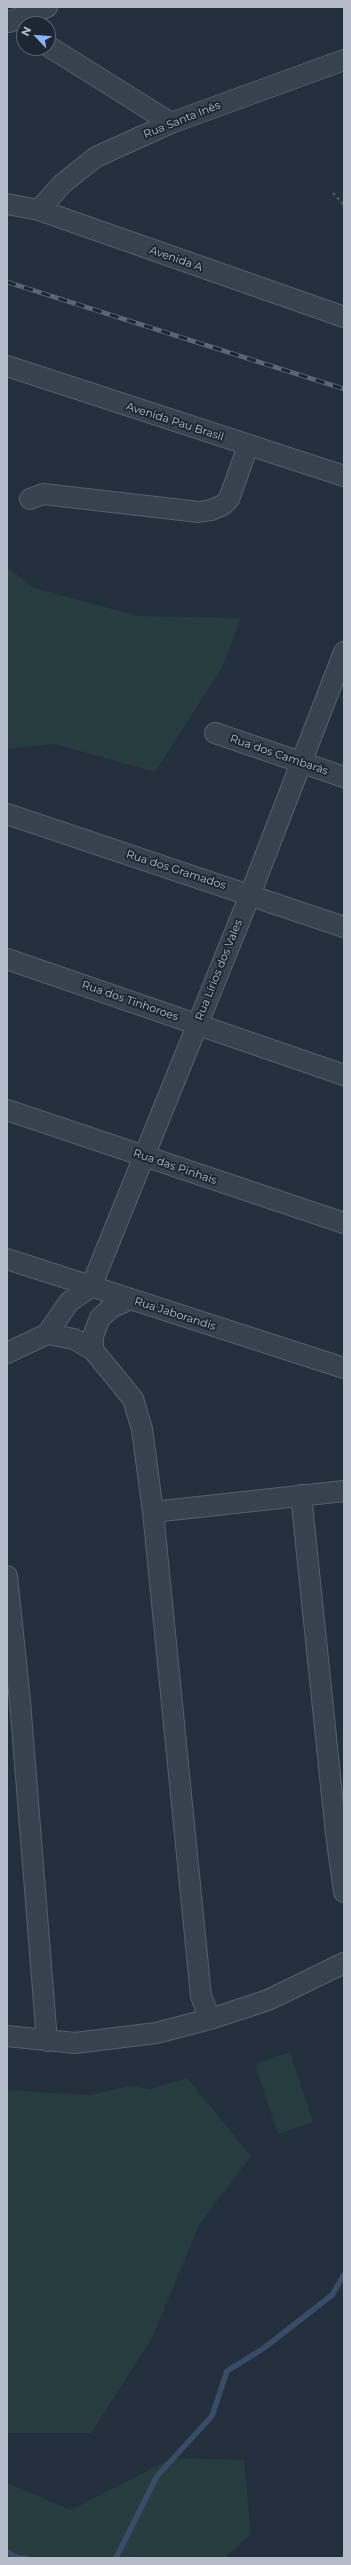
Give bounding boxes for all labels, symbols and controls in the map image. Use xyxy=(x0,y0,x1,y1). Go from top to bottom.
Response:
north arrow xyxy=(16,16,56,56)
text: N xyxy=(18,24,34,38)
street label: Rua Santa Inês xyxy=(142,99,222,141)
street label: Avenida A xyxy=(148,244,204,274)
street label: Avenida Pau Brasil xyxy=(125,400,225,444)
street label: Rua dos Cambarás xyxy=(228,732,330,778)
street label: Rua dos Gramados xyxy=(124,848,228,892)
street label: Rua Lírios dos Vales xyxy=(193,918,245,1022)
street label: Rua dos Tinhoroes xyxy=(80,978,180,1024)
street label: Rua das Pinhais xyxy=(132,1147,218,1187)
street label: Rua Jaborandis xyxy=(133,1295,217,1333)

